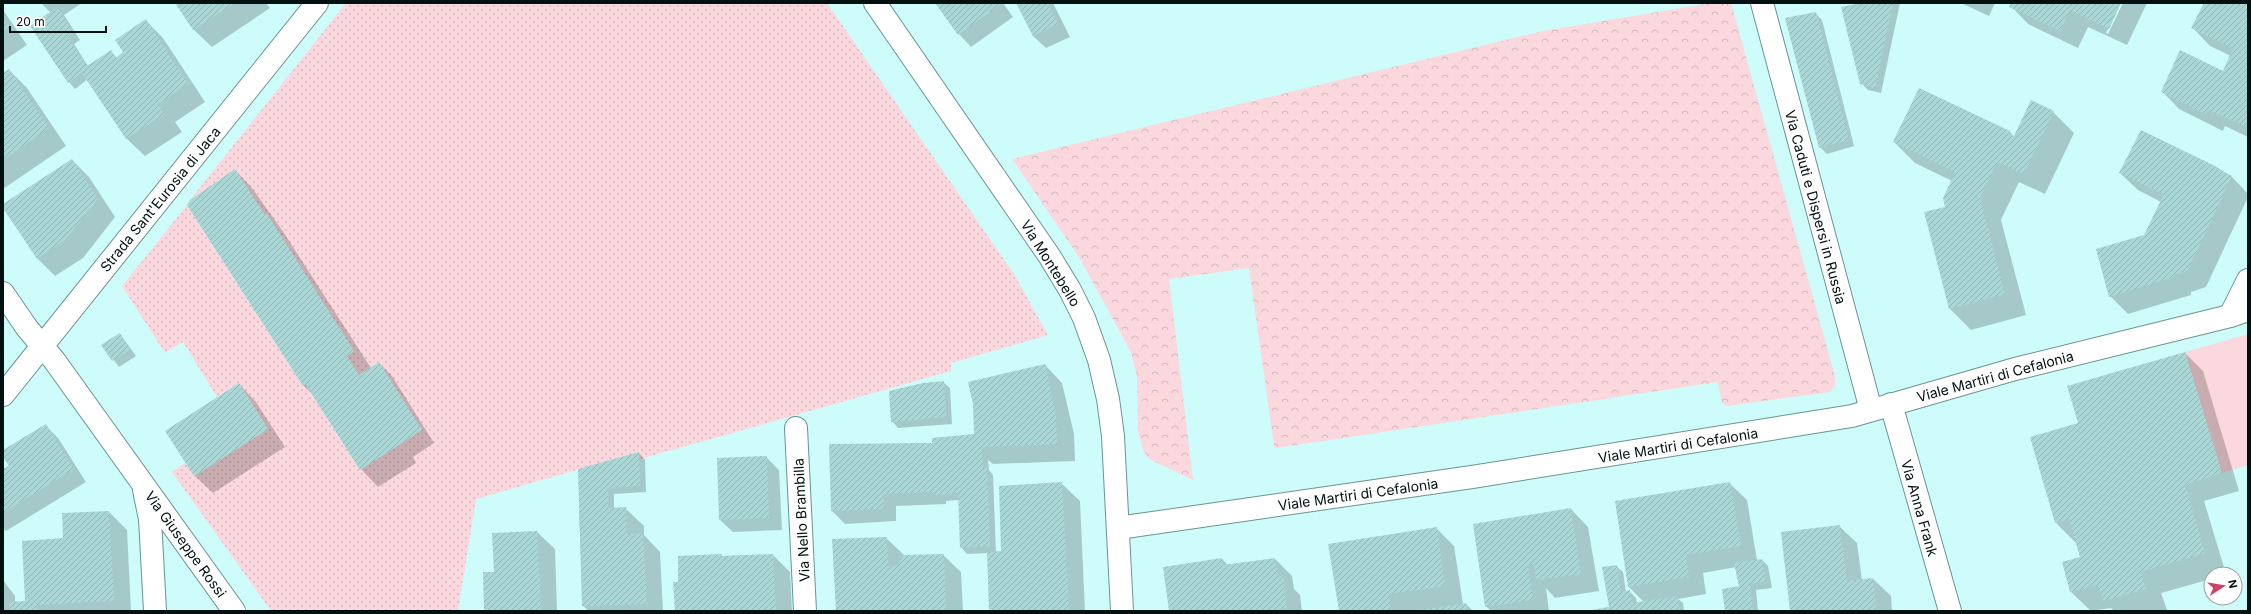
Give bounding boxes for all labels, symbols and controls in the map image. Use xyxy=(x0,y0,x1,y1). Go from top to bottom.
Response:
scale bar xyxy=(10,8,106,34)
text: 20 m xyxy=(16,14,45,29)
street label: Via Caduti e Dispersi in Russia xyxy=(1782,108,1850,306)
street label: Strada Sant'Eurosia di Jaca xyxy=(96,123,224,275)
street label: Via Montebello xyxy=(1018,217,1084,309)
street label: Viale Martiri di Cefalonia xyxy=(1915,347,2075,405)
street label: Viale Martiri di Cefalonia xyxy=(1597,424,1759,466)
street label: Via Nello Brambilla xyxy=(789,458,813,582)
street label: Via Anna Frank xyxy=(1898,458,1942,559)
street label: Viale Martiri di Cefalonia xyxy=(1277,474,1439,514)
street label: Via Giuseppe Rossi xyxy=(142,488,230,600)
north arrow xyxy=(2203,566,2243,606)
text: N xyxy=(2225,578,2241,589)

